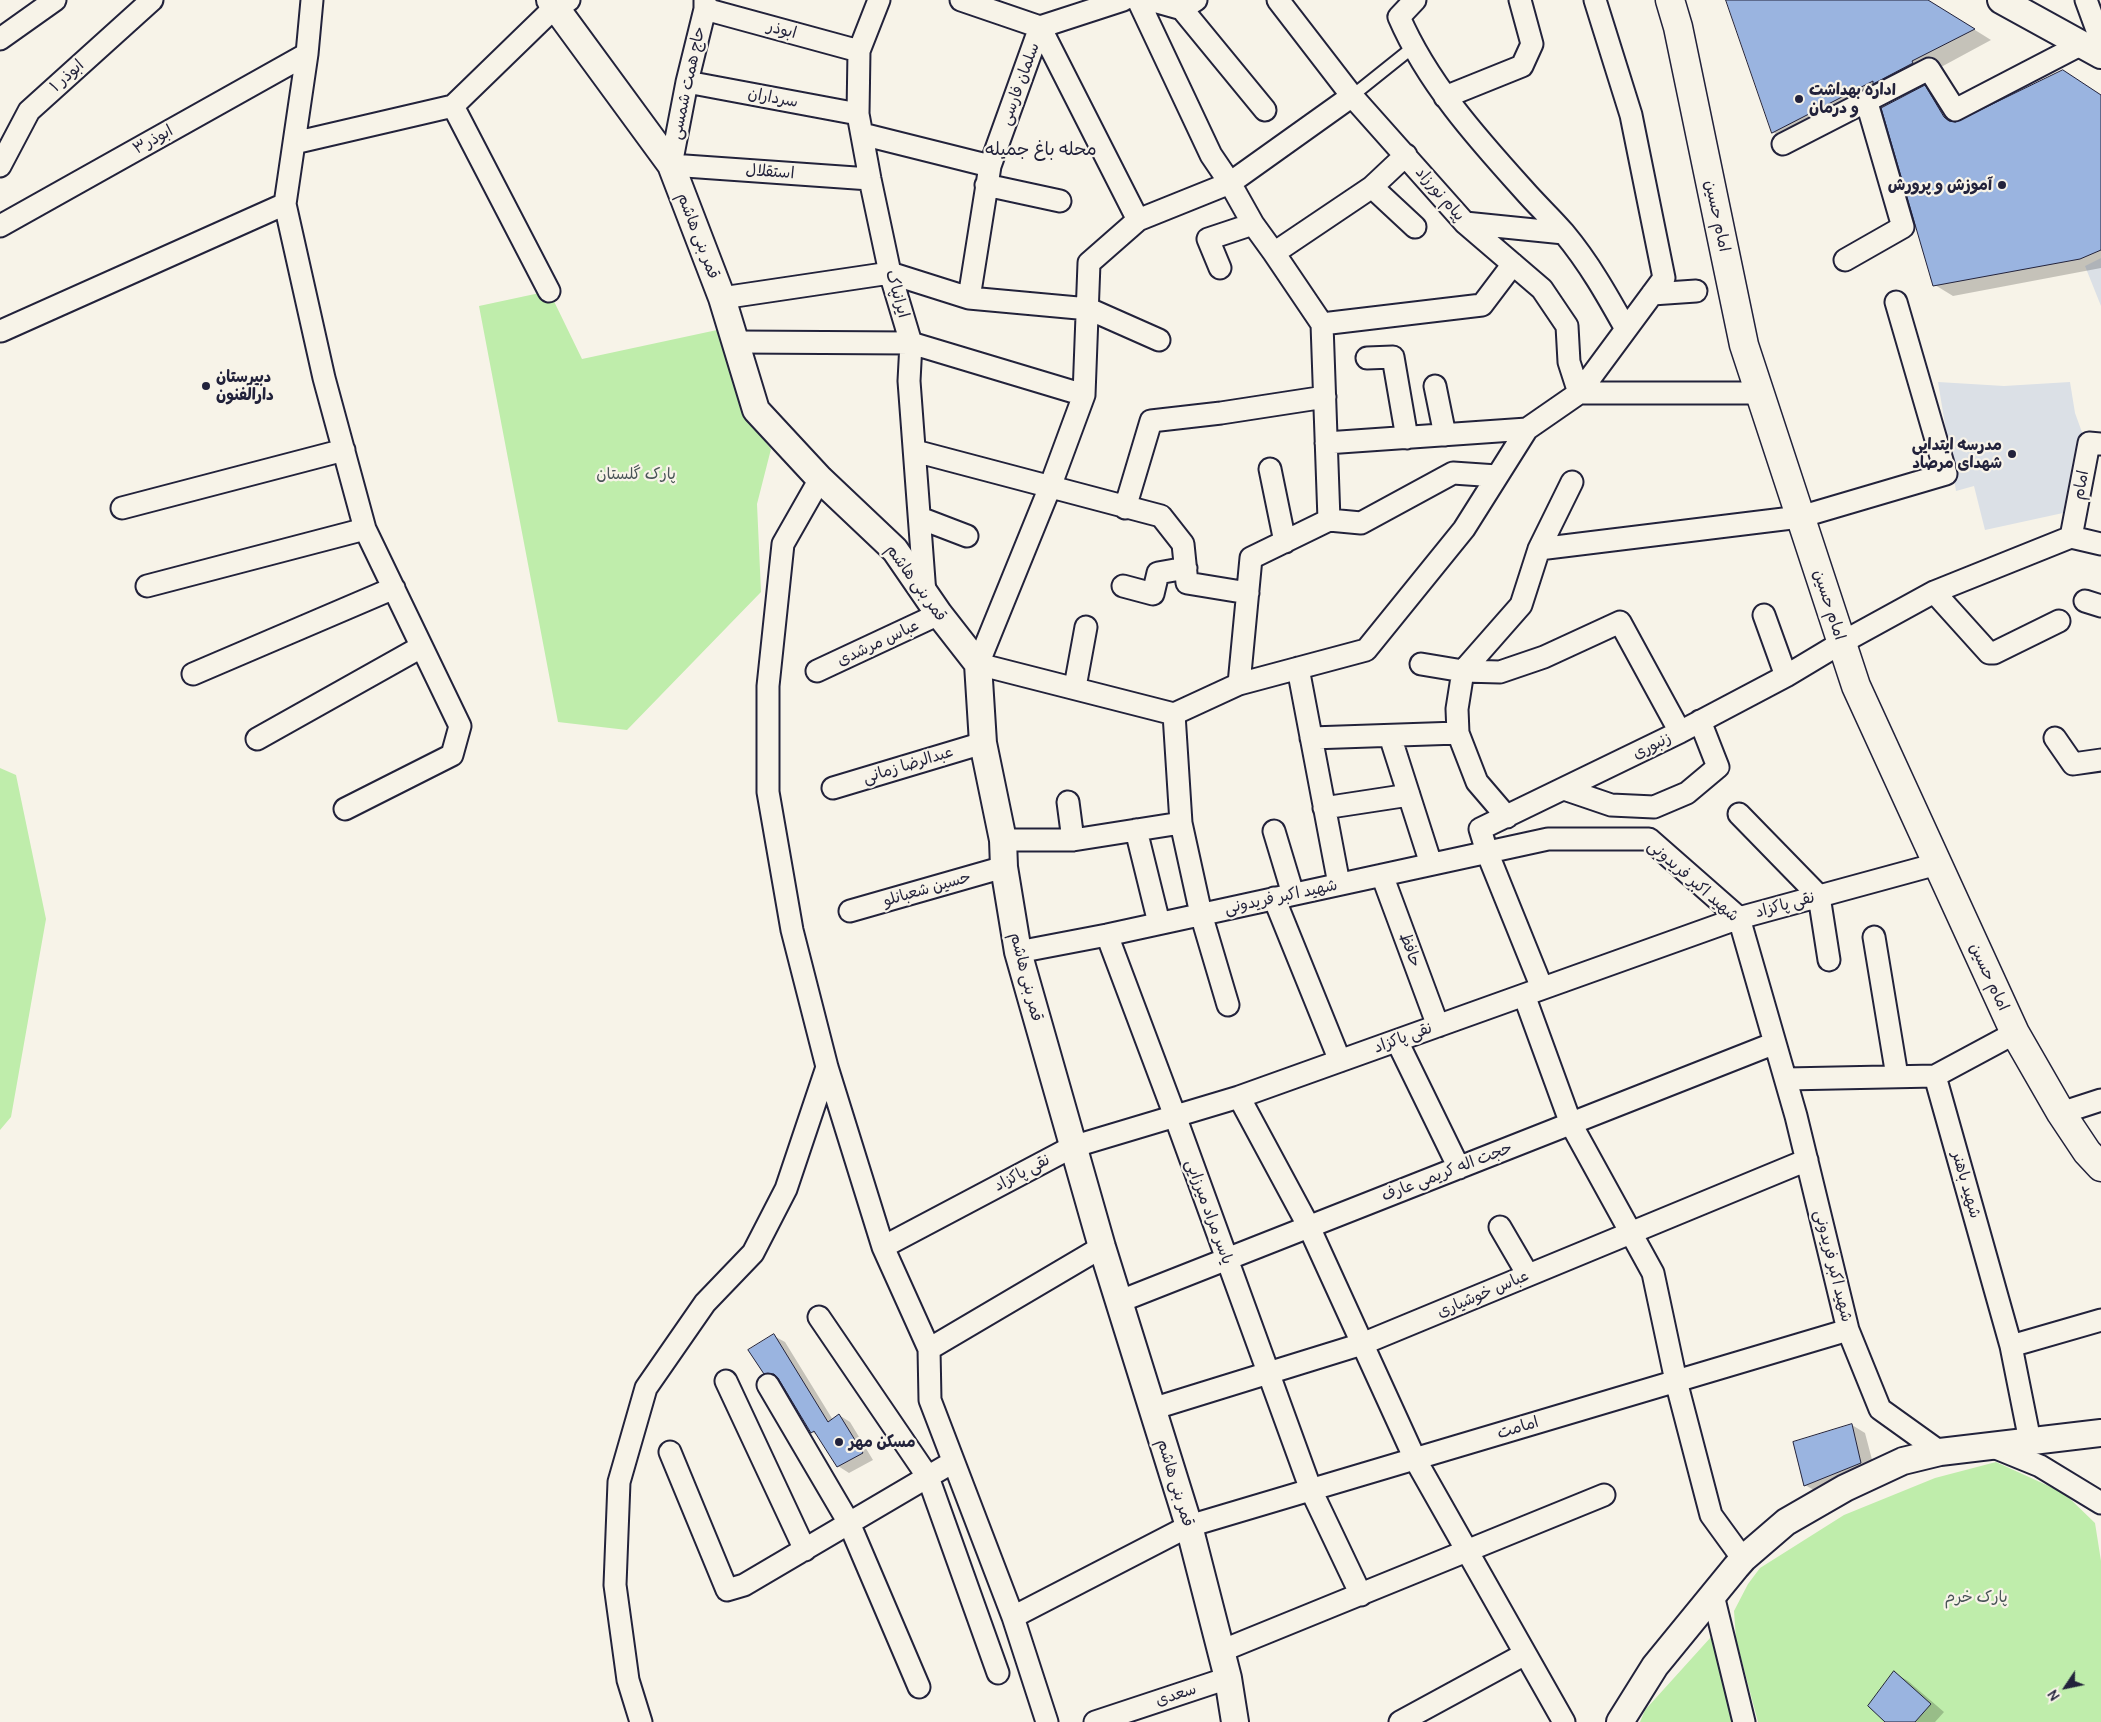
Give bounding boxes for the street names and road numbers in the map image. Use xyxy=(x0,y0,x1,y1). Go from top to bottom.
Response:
street label: ابوذر xyxy=(765,17,799,43)
street label: حاج همت شمسی xyxy=(667,25,709,141)
street label: سلمان فارسی xyxy=(996,40,1044,128)
street label: ابوذر ۱ xyxy=(46,56,88,96)
street label: سرداران xyxy=(746,84,800,112)
street label: ابوذر۳ xyxy=(130,121,176,159)
street label: استقلال xyxy=(745,161,795,183)
street label: پیام نورزاد xyxy=(1411,163,1469,225)
street label: امام حسین xyxy=(1700,178,1734,254)
street label: قمر بنی هاشم xyxy=(673,190,723,282)
street label: ایرانپاک xyxy=(881,268,913,320)
street label: امام xyxy=(2069,469,2093,501)
street label: قمر بنی هاشم xyxy=(882,541,950,625)
street label: امام حسین xyxy=(1809,567,1849,643)
street label: عباس مرشدی xyxy=(834,616,922,670)
street label: زنبوری xyxy=(1629,728,1675,764)
street label: عبدالرضا زمانی xyxy=(861,742,955,788)
street label: شهید اکبر فریدونی xyxy=(1643,836,1743,926)
street label: حسین شعبانلو xyxy=(881,867,973,911)
street label: شهید اکبر فریدونی xyxy=(1223,876,1339,918)
street label: نقی پاکزاد xyxy=(1753,888,1817,922)
street label: حافظ xyxy=(1395,930,1425,970)
street label: قمر بنی هاشم xyxy=(1006,931,1046,1023)
street label: امام حسین xyxy=(1965,940,2013,1014)
street label: نقی پاکزاد xyxy=(1371,1019,1435,1057)
street label: حجت اله کریمی عارف xyxy=(1379,1138,1515,1206)
street label: شهید باهنر xyxy=(1947,1149,1985,1221)
street label: نقی پاکزاد xyxy=(991,1150,1053,1196)
street label: یاسر مراد میرزایی xyxy=(1181,1157,1237,1267)
street label: شهید اکبر فریدونی xyxy=(1810,1208,1856,1324)
street label: عباس خوشیاری xyxy=(1434,1266,1532,1322)
street label: امامت xyxy=(1495,1413,1541,1443)
street label: قمر بنی هاشم xyxy=(1153,1437,1197,1529)
street label: سعدی xyxy=(1153,1679,1199,1711)

